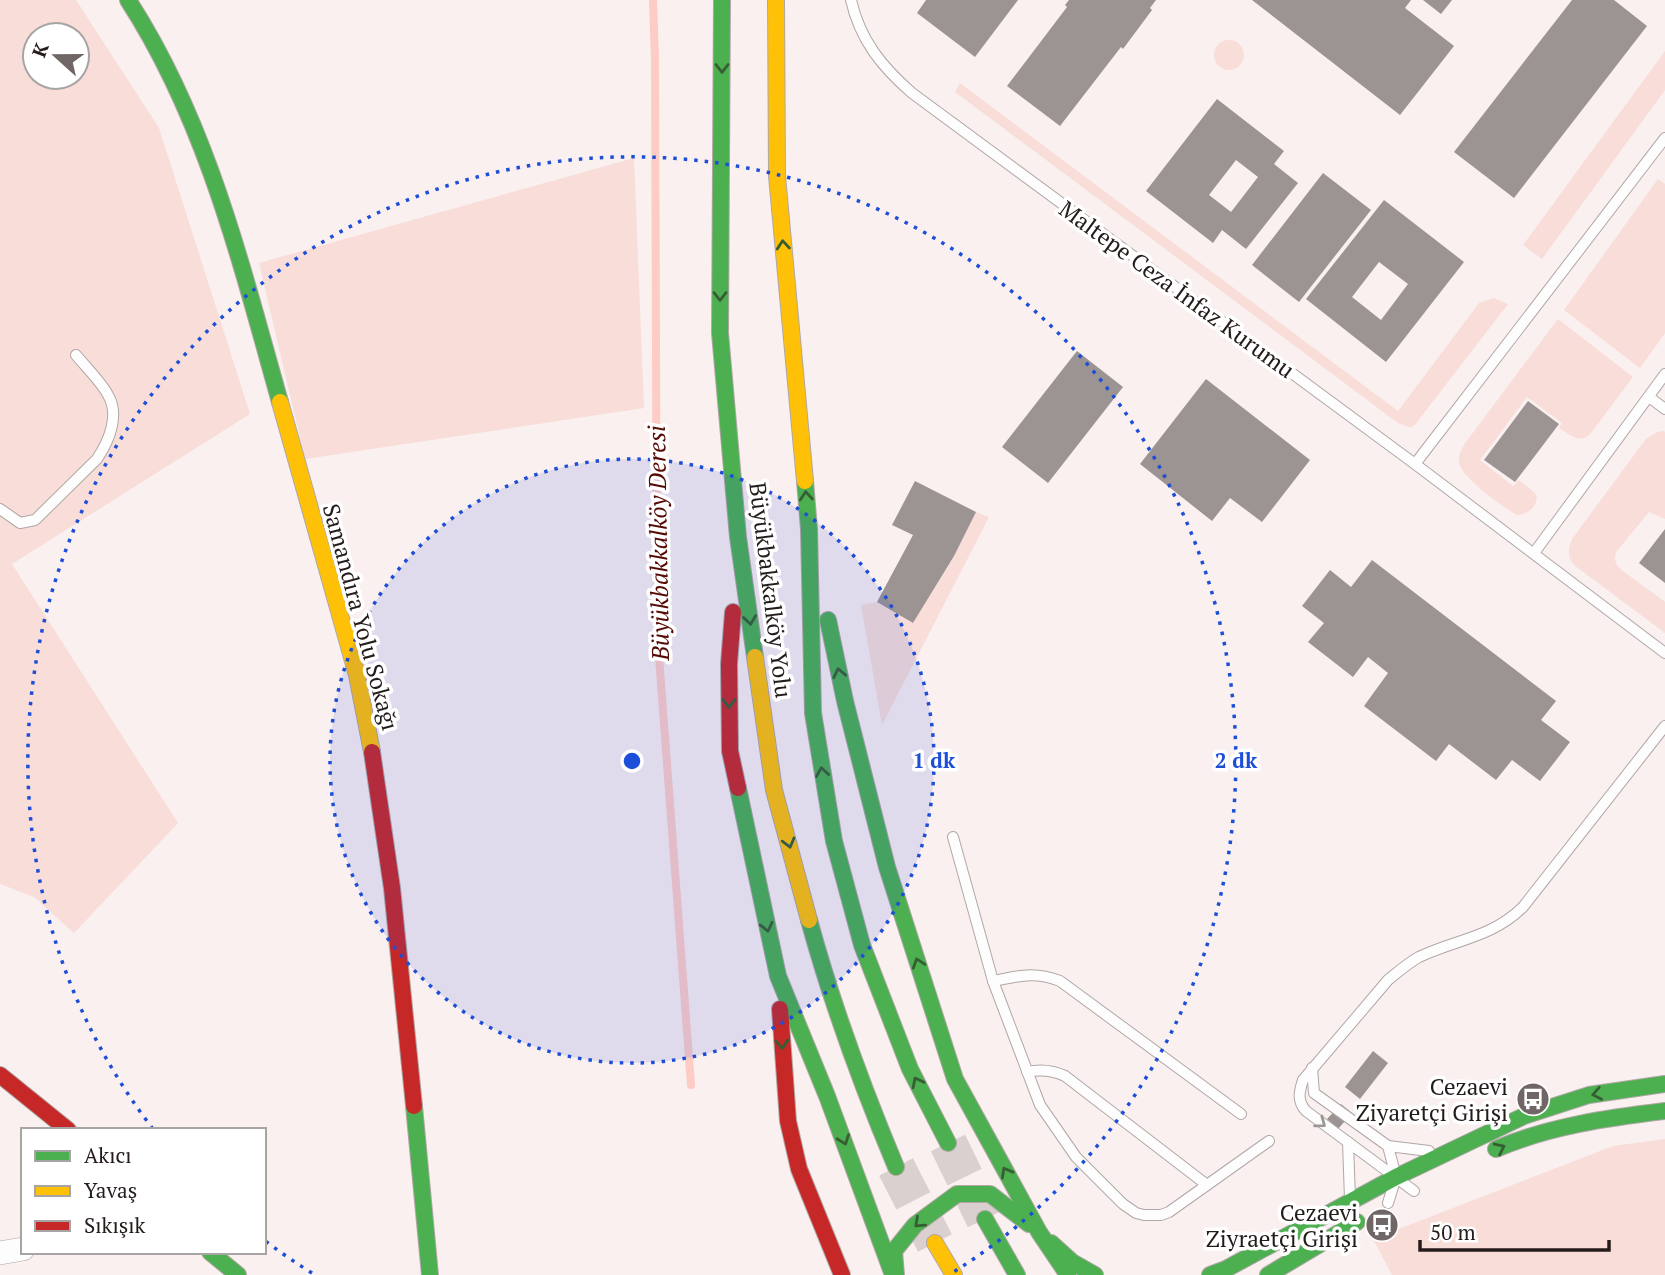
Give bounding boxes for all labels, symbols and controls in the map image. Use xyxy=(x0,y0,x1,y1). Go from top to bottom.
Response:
north arrow xyxy=(21,21,91,91)
text: K xyxy=(26,38,54,61)
one-way arrow xyxy=(714,63,730,74)
street label: Maltepe Ceza İnfaz Kurumu xyxy=(1053,193,1301,385)
one-way arrow xyxy=(776,239,791,250)
one-way arrow xyxy=(712,291,728,301)
water label: Büyükbakkalköy Deresi xyxy=(640,425,676,662)
street label: Büyükbakkalköy Yolu xyxy=(742,480,800,700)
one-way arrow xyxy=(799,490,814,501)
street label: Samandıra Yolu Sokağı xyxy=(316,500,406,734)
one-way arrow xyxy=(742,614,757,625)
one-way arrow xyxy=(833,667,848,679)
one-way arrow xyxy=(722,698,737,709)
text: 1 dk xyxy=(913,746,956,774)
text: 2 dk xyxy=(1215,746,1258,774)
centre of rings xyxy=(620,749,644,773)
one-way arrow xyxy=(815,766,830,778)
one-way arrow xyxy=(781,837,795,849)
one-way arrow xyxy=(758,921,773,933)
one-way arrow xyxy=(912,957,926,970)
one-way arrow xyxy=(775,1039,790,1050)
place label: Cezaevi Ziyaretçi Girişi xyxy=(1356,1071,1508,1128)
one-way arrow xyxy=(911,1077,925,1089)
bus stop icon: Cezaevi Ziyaretçi Girişi xyxy=(1514,1080,1552,1118)
one-way arrow xyxy=(1592,1086,1603,1101)
one-way arrow xyxy=(1313,1114,1326,1127)
legend xyxy=(21,1128,266,1254)
one-way arrow xyxy=(835,1134,849,1146)
text: Akıcı xyxy=(84,1141,132,1169)
one-way arrow xyxy=(1493,1142,1505,1156)
one-way arrow xyxy=(1001,1166,1014,1179)
text: Yavaş xyxy=(84,1176,137,1204)
place label: Cezaevi Ziyraetçi Girişi xyxy=(1206,1197,1358,1254)
bus stop icon: Cezaevi Ziyraetçi Girişi xyxy=(1363,1206,1401,1244)
scale bar xyxy=(1420,1208,1609,1252)
text: Sıkışık xyxy=(84,1211,146,1239)
one-way arrow xyxy=(914,1214,927,1227)
text: 50 m xyxy=(1430,1218,1476,1246)

